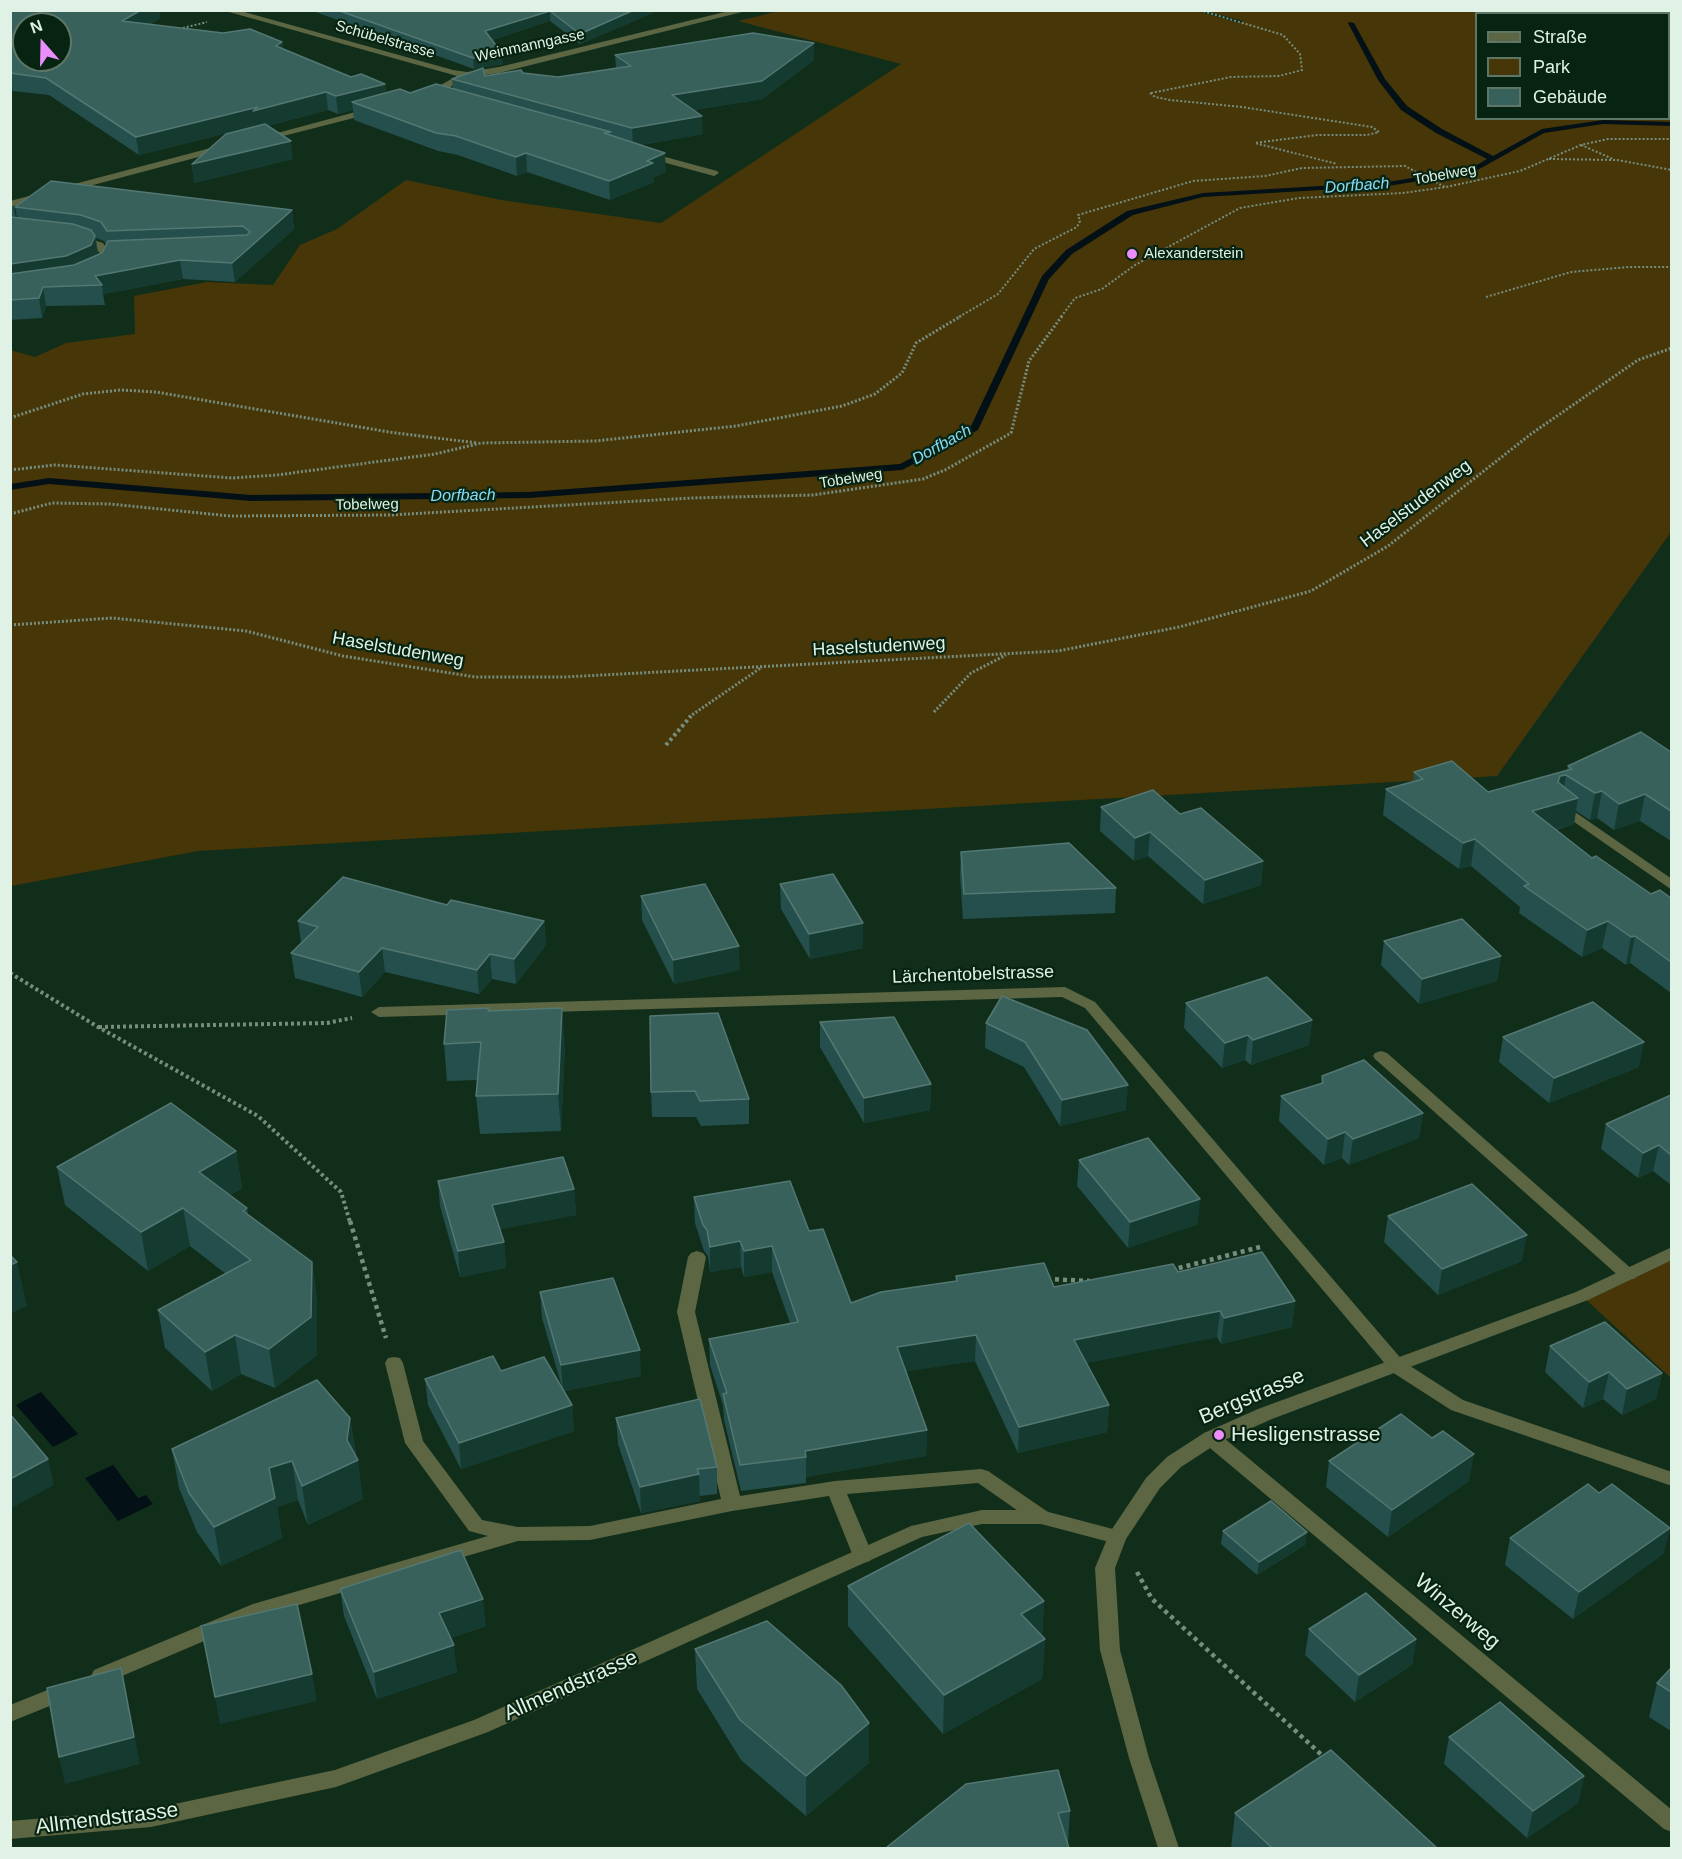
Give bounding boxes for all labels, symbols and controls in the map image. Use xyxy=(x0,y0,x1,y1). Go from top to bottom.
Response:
north arrow xyxy=(12,12,72,72)
legend xyxy=(1475,12,1670,120)
text: N xyxy=(28,17,45,36)
street label: Schübelstrasse xyxy=(333,17,437,63)
street label: Weinmanngasse xyxy=(474,26,586,66)
text: Straße xyxy=(1533,27,1587,47)
text: Park xyxy=(1533,57,1570,77)
text: Gebäude xyxy=(1533,87,1607,107)
street label: Tobelweg xyxy=(1412,161,1478,189)
water label: Dorfbach xyxy=(1324,174,1390,198)
place label: Alexanderstein xyxy=(1144,245,1243,263)
marker: Alexanderstein xyxy=(1125,247,1139,261)
water label: Dorfbach xyxy=(909,421,975,469)
street label: Haselstudenweg xyxy=(1356,455,1476,553)
street label: Tobelweg xyxy=(818,465,884,493)
water label: Dorfbach xyxy=(430,486,496,506)
street label: Tobelweg xyxy=(335,495,399,515)
street label: Haselstudenweg xyxy=(331,628,465,672)
street label: Haselstudenweg xyxy=(812,633,946,661)
street label: Lärchentobelstrasse xyxy=(892,961,1054,989)
street label: Bergstrasse xyxy=(1196,1364,1308,1430)
place label: Hesligenstrasse xyxy=(1231,1422,1380,1448)
marker: Hesligenstrasse xyxy=(1212,1428,1226,1442)
street label: Winzerweg xyxy=(1409,1569,1505,1655)
street label: Allmendstrasse xyxy=(500,1645,642,1727)
street label: Allmendstrasse xyxy=(34,1798,180,1840)

